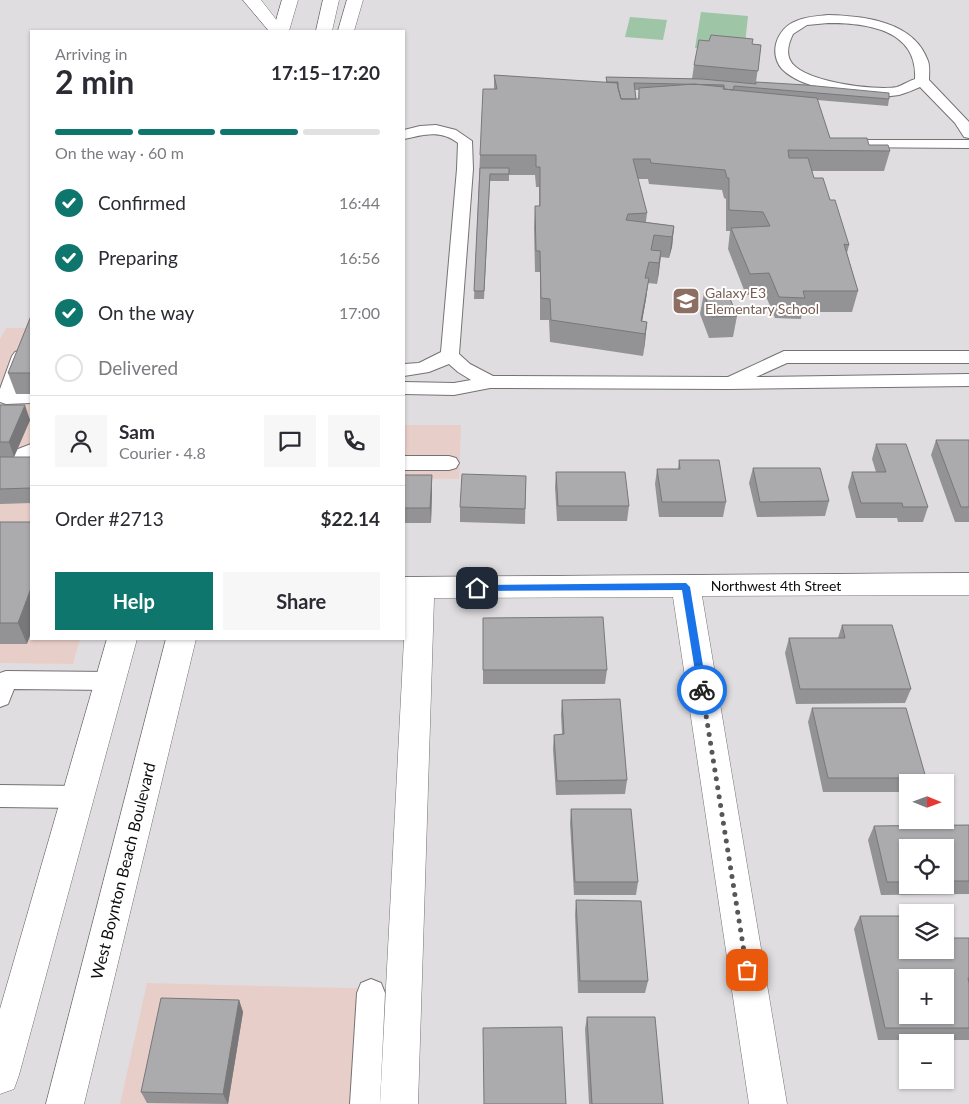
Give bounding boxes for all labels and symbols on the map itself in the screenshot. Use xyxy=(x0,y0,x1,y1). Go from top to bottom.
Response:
place label: Galaxy E3 Elementary School xyxy=(705,284,819,317)
school or university icon: Galaxy E3 Elementary School xyxy=(671,286,701,316)
pin xyxy=(456,567,498,609)
street label: Northwest 4th Street xyxy=(711,577,841,594)
courier xyxy=(677,665,727,715)
street label: West Boynton Beach Boulevard xyxy=(86,760,159,981)
north arrow xyxy=(899,774,954,829)
pin xyxy=(726,949,768,991)

